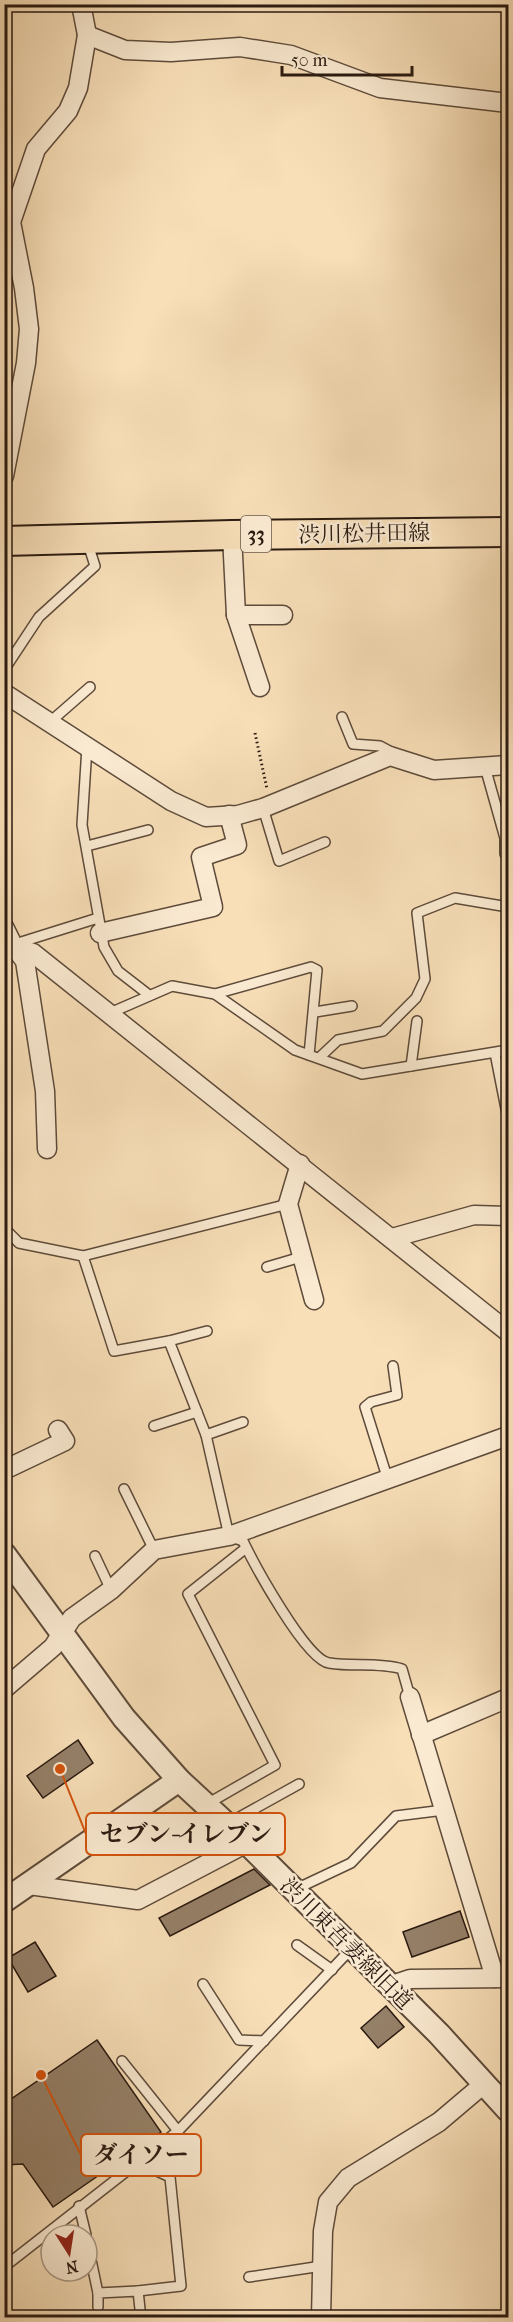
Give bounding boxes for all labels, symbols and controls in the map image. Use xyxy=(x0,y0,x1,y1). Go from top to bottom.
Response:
scale bar xyxy=(282,39,412,77)
text: 50 m xyxy=(291,50,328,71)
road number: 33 xyxy=(241,516,271,552)
street label: 渋川松井田線 xyxy=(298,520,430,548)
callout: セブン-イレブン xyxy=(86,1813,285,1855)
text: セブン-イレブン xyxy=(100,1820,272,1848)
street label: 渋川東吾妻線旧道 xyxy=(275,1872,418,2015)
callout: ダイソー xyxy=(81,2134,201,2176)
text: ダイソー xyxy=(93,2141,189,2169)
north arrow xyxy=(39,2223,99,2283)
text: N xyxy=(63,2257,80,2278)

